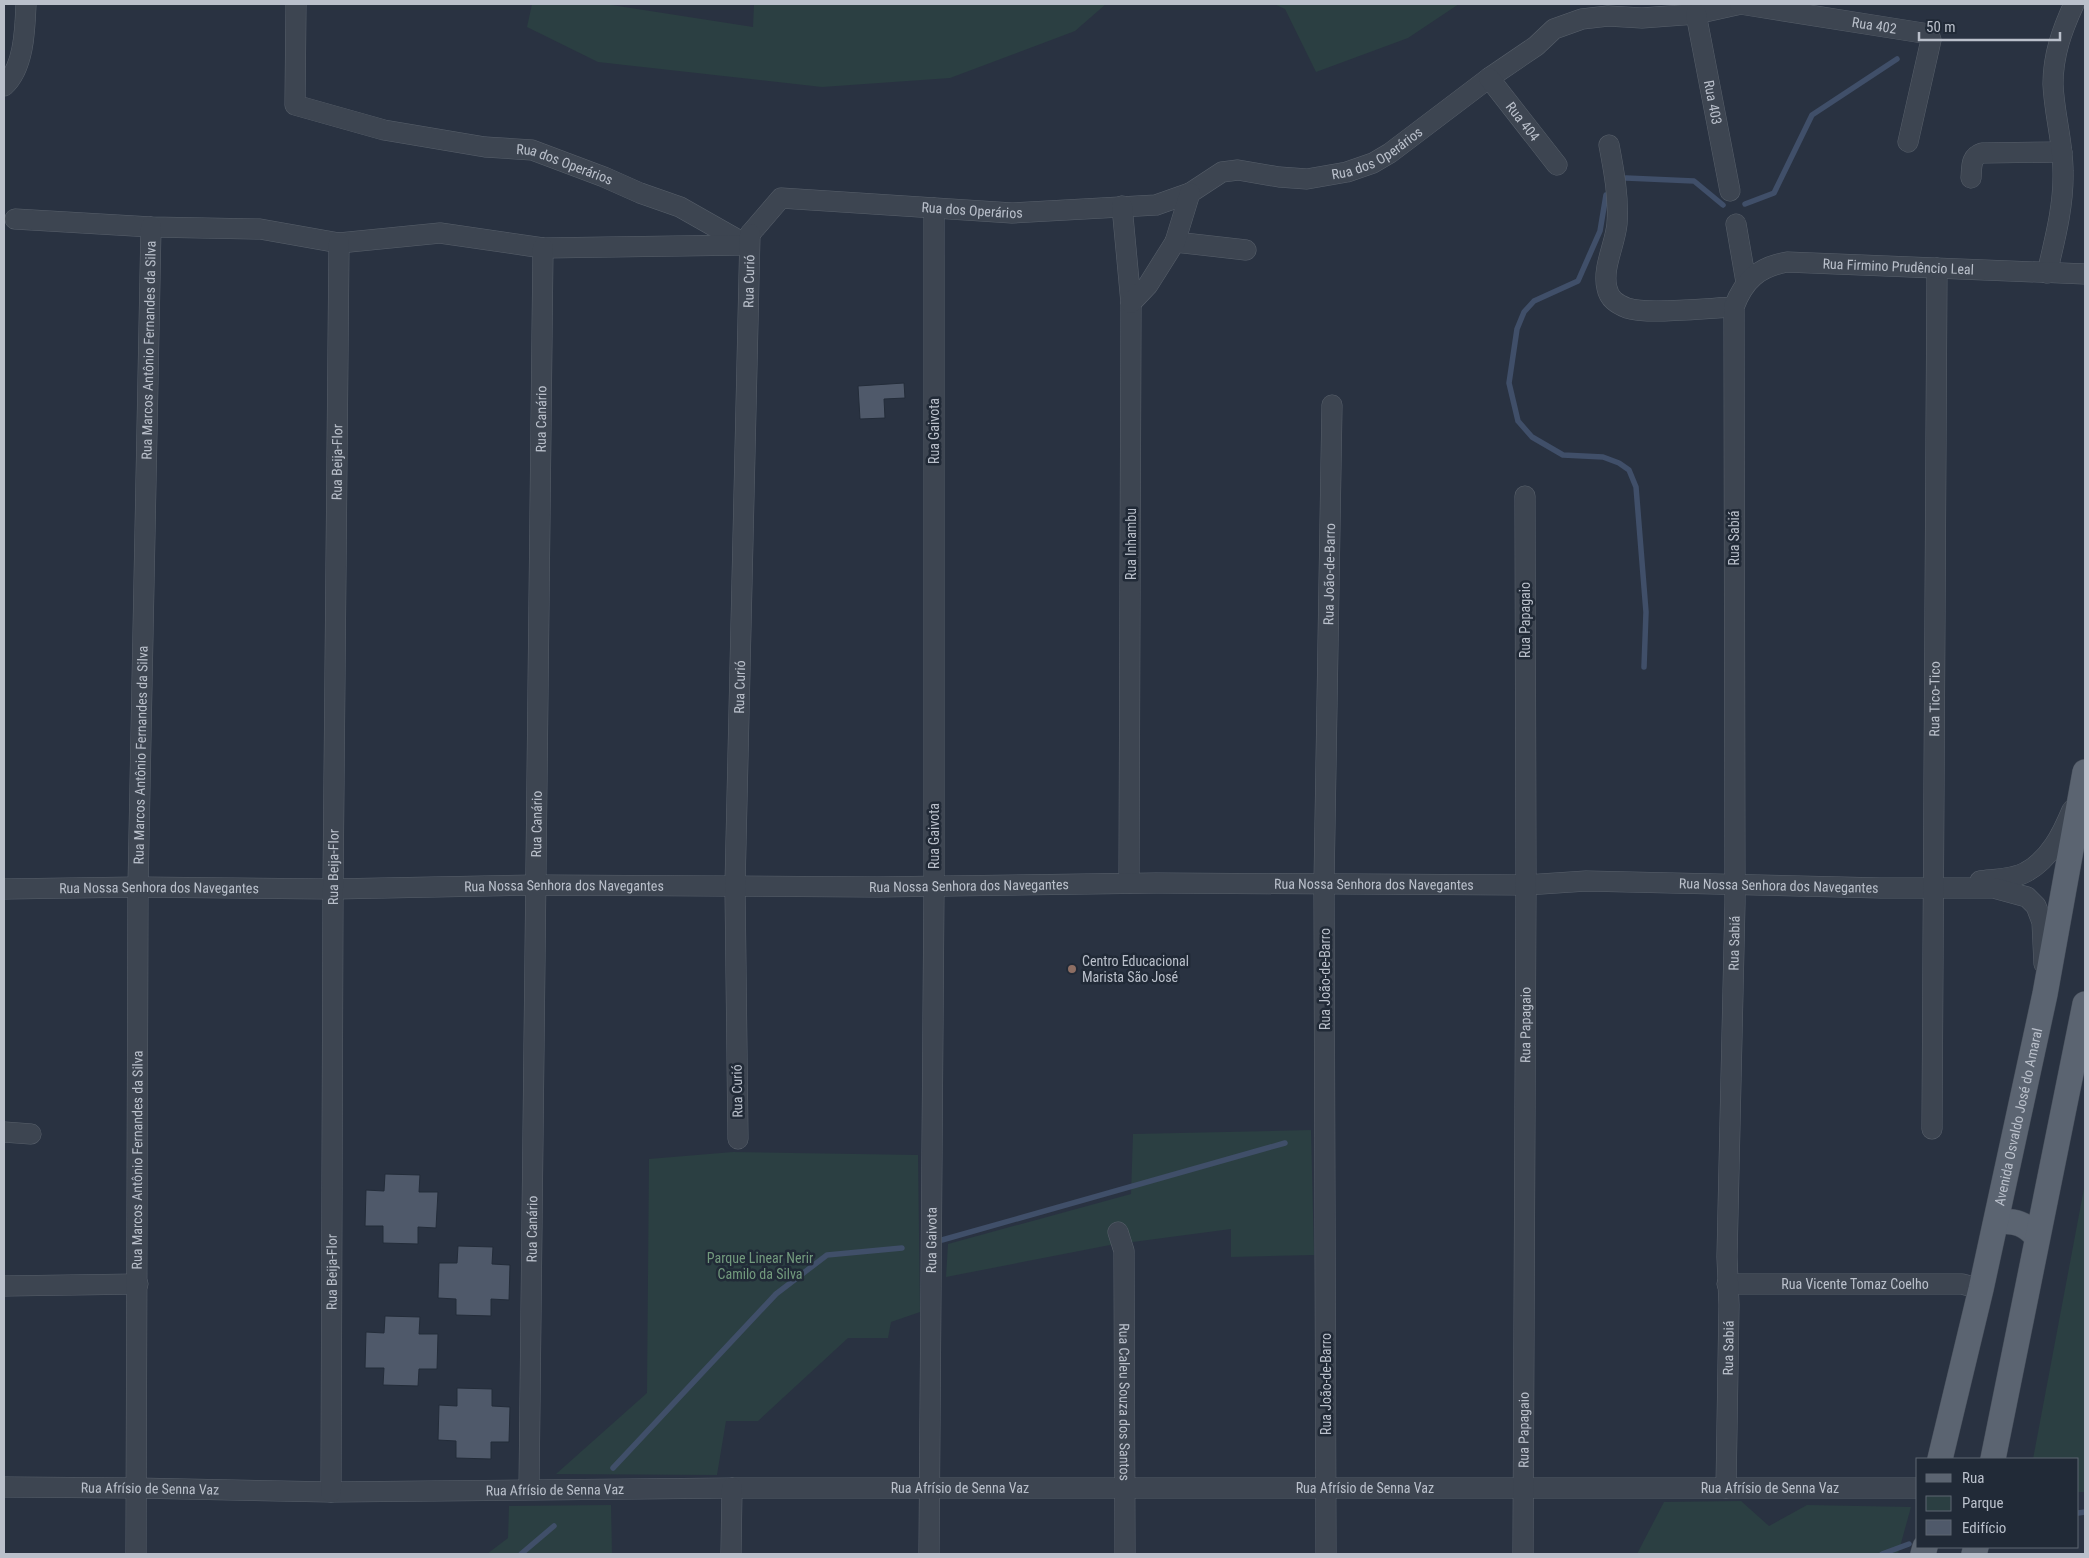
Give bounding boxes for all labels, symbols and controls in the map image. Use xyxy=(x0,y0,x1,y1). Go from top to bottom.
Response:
scale bar xyxy=(1919,10,2060,42)
street label: Rua 402 xyxy=(1851,14,1898,37)
text: 50 m xyxy=(1926,18,1956,36)
street label: Rua 403 xyxy=(1701,79,1725,126)
street label: Rua 404 xyxy=(1503,99,1543,144)
street label: Rua dos Operários xyxy=(1330,123,1425,183)
street label: Rua dos Operários xyxy=(516,141,615,188)
street label: Rua dos Operários xyxy=(921,199,1023,221)
street label: Rua Marcos Antônio Fernandes da Silva xyxy=(138,241,159,460)
street label: Rua Curió xyxy=(740,254,758,308)
street label: Rua Firmino Prudêncio Leal xyxy=(1822,255,1974,278)
street label: Rua Canário xyxy=(533,386,549,453)
street label: Rua Gaivota xyxy=(926,398,942,464)
street label: Rua Beija-Flor xyxy=(329,424,345,500)
street label: Rua Inhambu xyxy=(1123,508,1139,580)
street label: Rua Sabiá xyxy=(1726,511,1742,565)
street label: Rua João-de-Barro xyxy=(1320,523,1338,625)
street label: Rua Papagaio xyxy=(1517,582,1533,658)
street label: Rua Marcos Antônio Fernandes da Silva xyxy=(130,645,151,865)
street label: Rua Curió xyxy=(731,660,748,714)
street label: Rua Tico-Tico xyxy=(1926,661,1943,737)
street label: Rua Canário xyxy=(528,791,545,858)
street label: Rua Gaivota xyxy=(926,803,942,869)
street label: Rua Beija-Flor xyxy=(325,829,342,905)
street label: Rua Nossa Senhora dos Navegantes xyxy=(1679,875,1879,896)
street label: Rua Nossa Senhora dos Navegantes xyxy=(869,876,1069,895)
street label: Rua Nossa Senhora dos Navegantes xyxy=(1274,876,1474,893)
street label: Rua Nossa Senhora dos Navegantes xyxy=(464,877,664,894)
street label: Rua Nossa Senhora dos Navegantes xyxy=(59,879,259,896)
street label: Rua Sabiá xyxy=(1725,915,1743,971)
street label: Rua João-de-Barro xyxy=(1317,928,1333,1030)
place label: Centro Educacional Marista São José xyxy=(1082,953,1189,985)
marker: Centro Educacional Marista São José xyxy=(1066,963,1078,975)
street label: Rua Papagaio xyxy=(1517,987,1534,1063)
street label: Avenida Osvaldo José do Amaral xyxy=(1991,1027,2045,1207)
street label: Rua Marcos Antônio Fernandes da Silva xyxy=(129,1051,146,1269)
street label: Rua Curió xyxy=(729,1064,745,1118)
street label: Rua Canário xyxy=(524,1196,540,1263)
street label: Rua Gaivota xyxy=(923,1207,940,1273)
street label: Rua Beija-Flor xyxy=(324,1234,340,1310)
park label: Parque Linear Nerir Camilo da Silva xyxy=(707,1250,813,1282)
street label: Rua Vicente Tomaz Coelho xyxy=(1781,1276,1929,1292)
street label: Rua Sabiá xyxy=(1720,1320,1737,1376)
street label: Rua Caleu Souza dos Santos xyxy=(1116,1323,1133,1481)
street label: Rua João-de-Barro xyxy=(1318,1333,1334,1435)
street label: Rua Papagaio xyxy=(1515,1392,1532,1468)
legend xyxy=(1916,1458,2079,1548)
text: Rua xyxy=(1962,1469,1984,1487)
street label: Rua Afrísio de Senna Vaz xyxy=(81,1480,219,1498)
street label: Rua Afrísio de Senna Vaz xyxy=(891,1480,1029,1496)
street label: Rua Afrísio de Senna Vaz xyxy=(1296,1480,1434,1496)
street label: Rua Afrísio de Senna Vaz xyxy=(1701,1480,1839,1496)
street label: Rua Afrísio de Senna Vaz xyxy=(486,1481,624,1498)
text: Parque xyxy=(1962,1494,2004,1512)
text: Edifício xyxy=(1962,1519,2006,1537)

